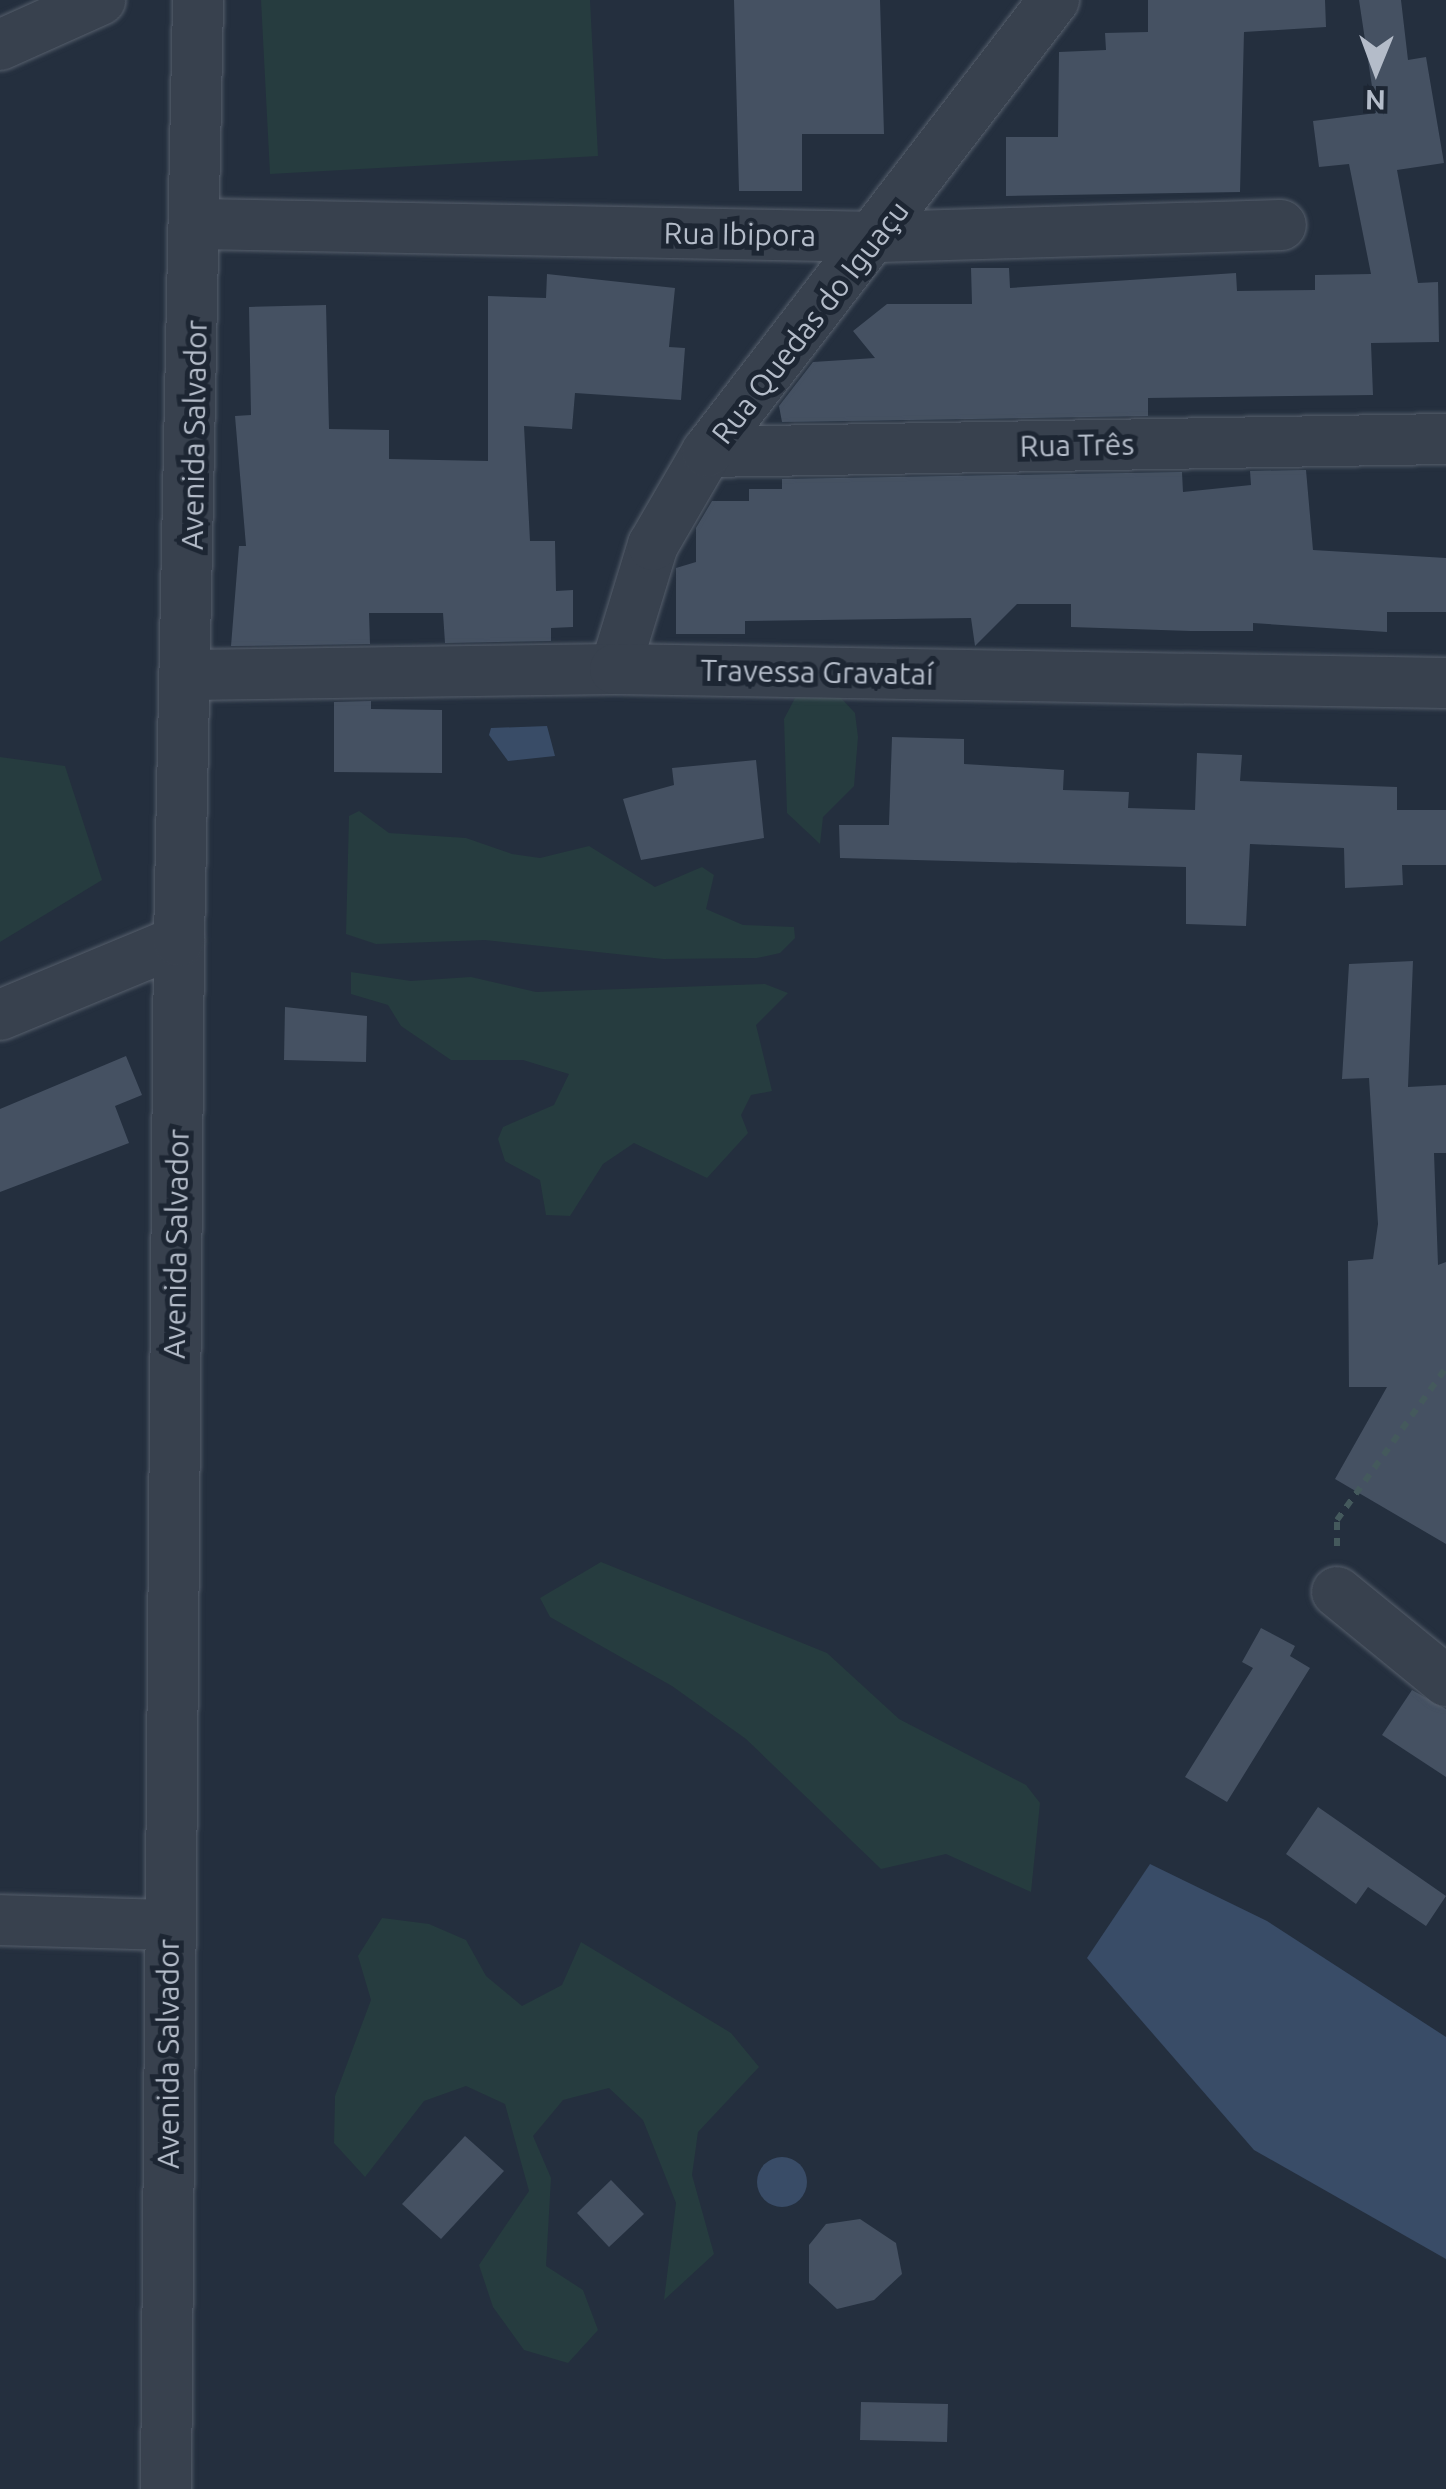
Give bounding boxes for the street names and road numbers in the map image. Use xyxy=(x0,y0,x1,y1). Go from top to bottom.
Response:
street label: Rua Quedas do Iguaçu xyxy=(704,193,916,451)
street label: Rua Ibipora xyxy=(663,215,817,253)
street label: Avenida Salvador xyxy=(174,320,214,550)
street label: Rua Três xyxy=(1019,426,1135,464)
street label: Travessa Gravataí xyxy=(700,652,934,692)
street label: Avenida Salvador xyxy=(156,1129,196,1359)
street label: Avenida Salvador xyxy=(150,1939,186,2169)

